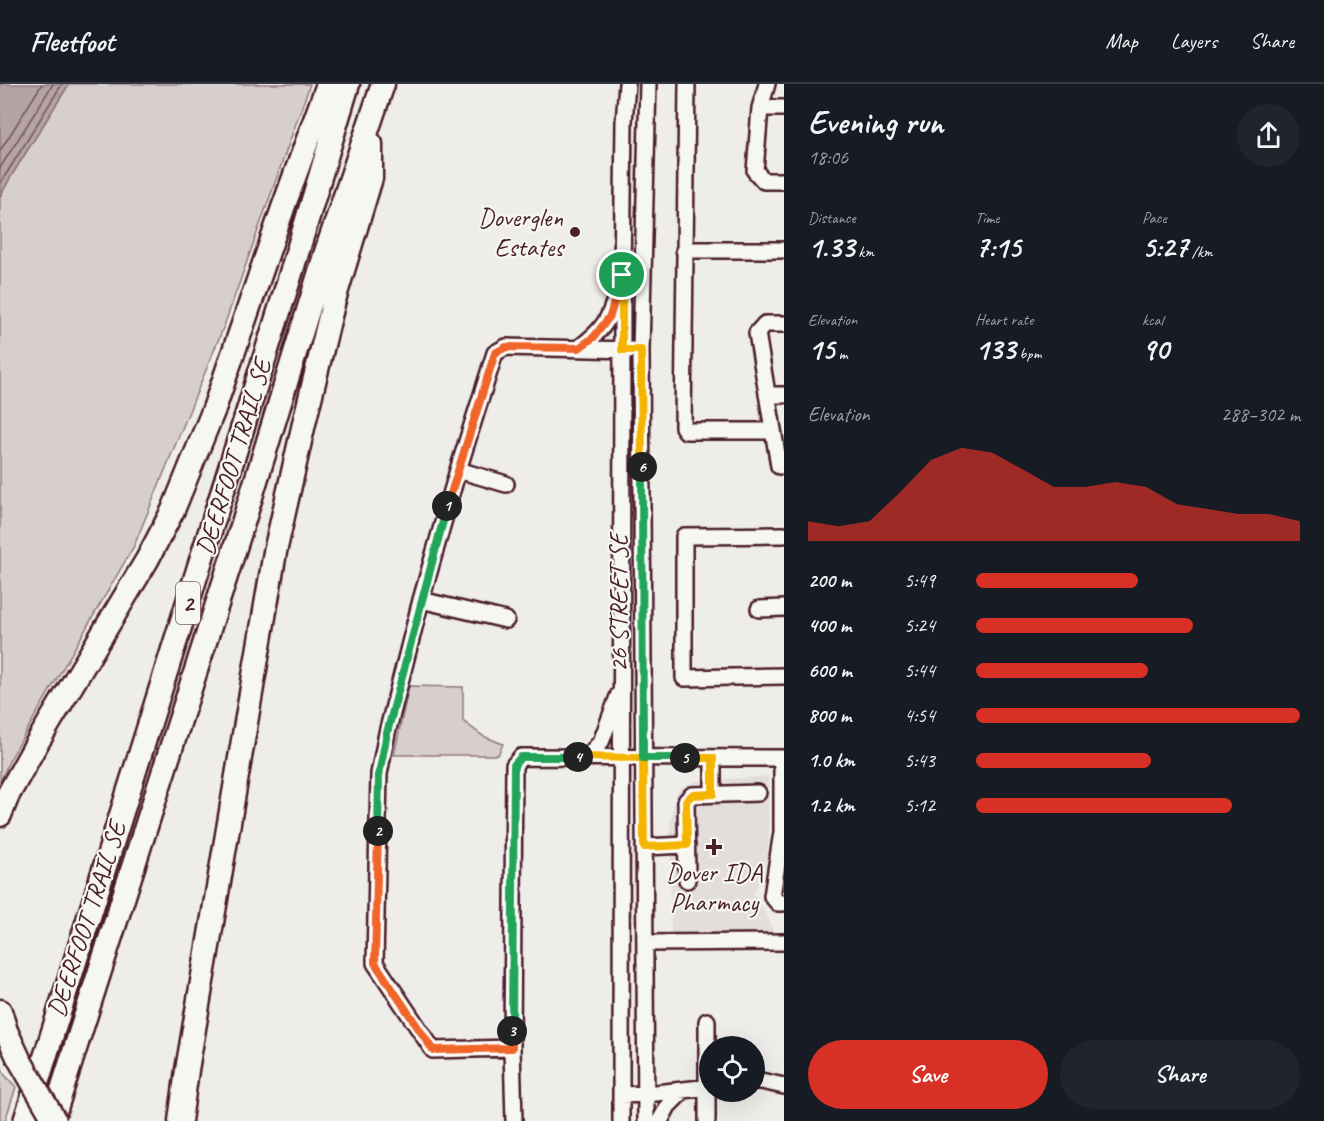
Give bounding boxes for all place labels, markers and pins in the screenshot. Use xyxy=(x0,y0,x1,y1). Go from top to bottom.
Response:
place label: Doverglen Estates xyxy=(478,201,565,264)
marker: Doverglen Estates xyxy=(568,225,582,239)
pin xyxy=(596,249,647,300)
pin: 6 xyxy=(627,452,657,482)
pin: 1 xyxy=(432,491,462,521)
pin: 4 xyxy=(563,742,593,772)
pin: 5 xyxy=(670,743,700,773)
pin: 2 xyxy=(363,816,393,846)
marker: Dover IDA Pharmacy xyxy=(707,840,721,854)
place label: Dover IDA Pharmacy xyxy=(666,856,763,919)
pin: 3 xyxy=(497,1016,527,1046)

